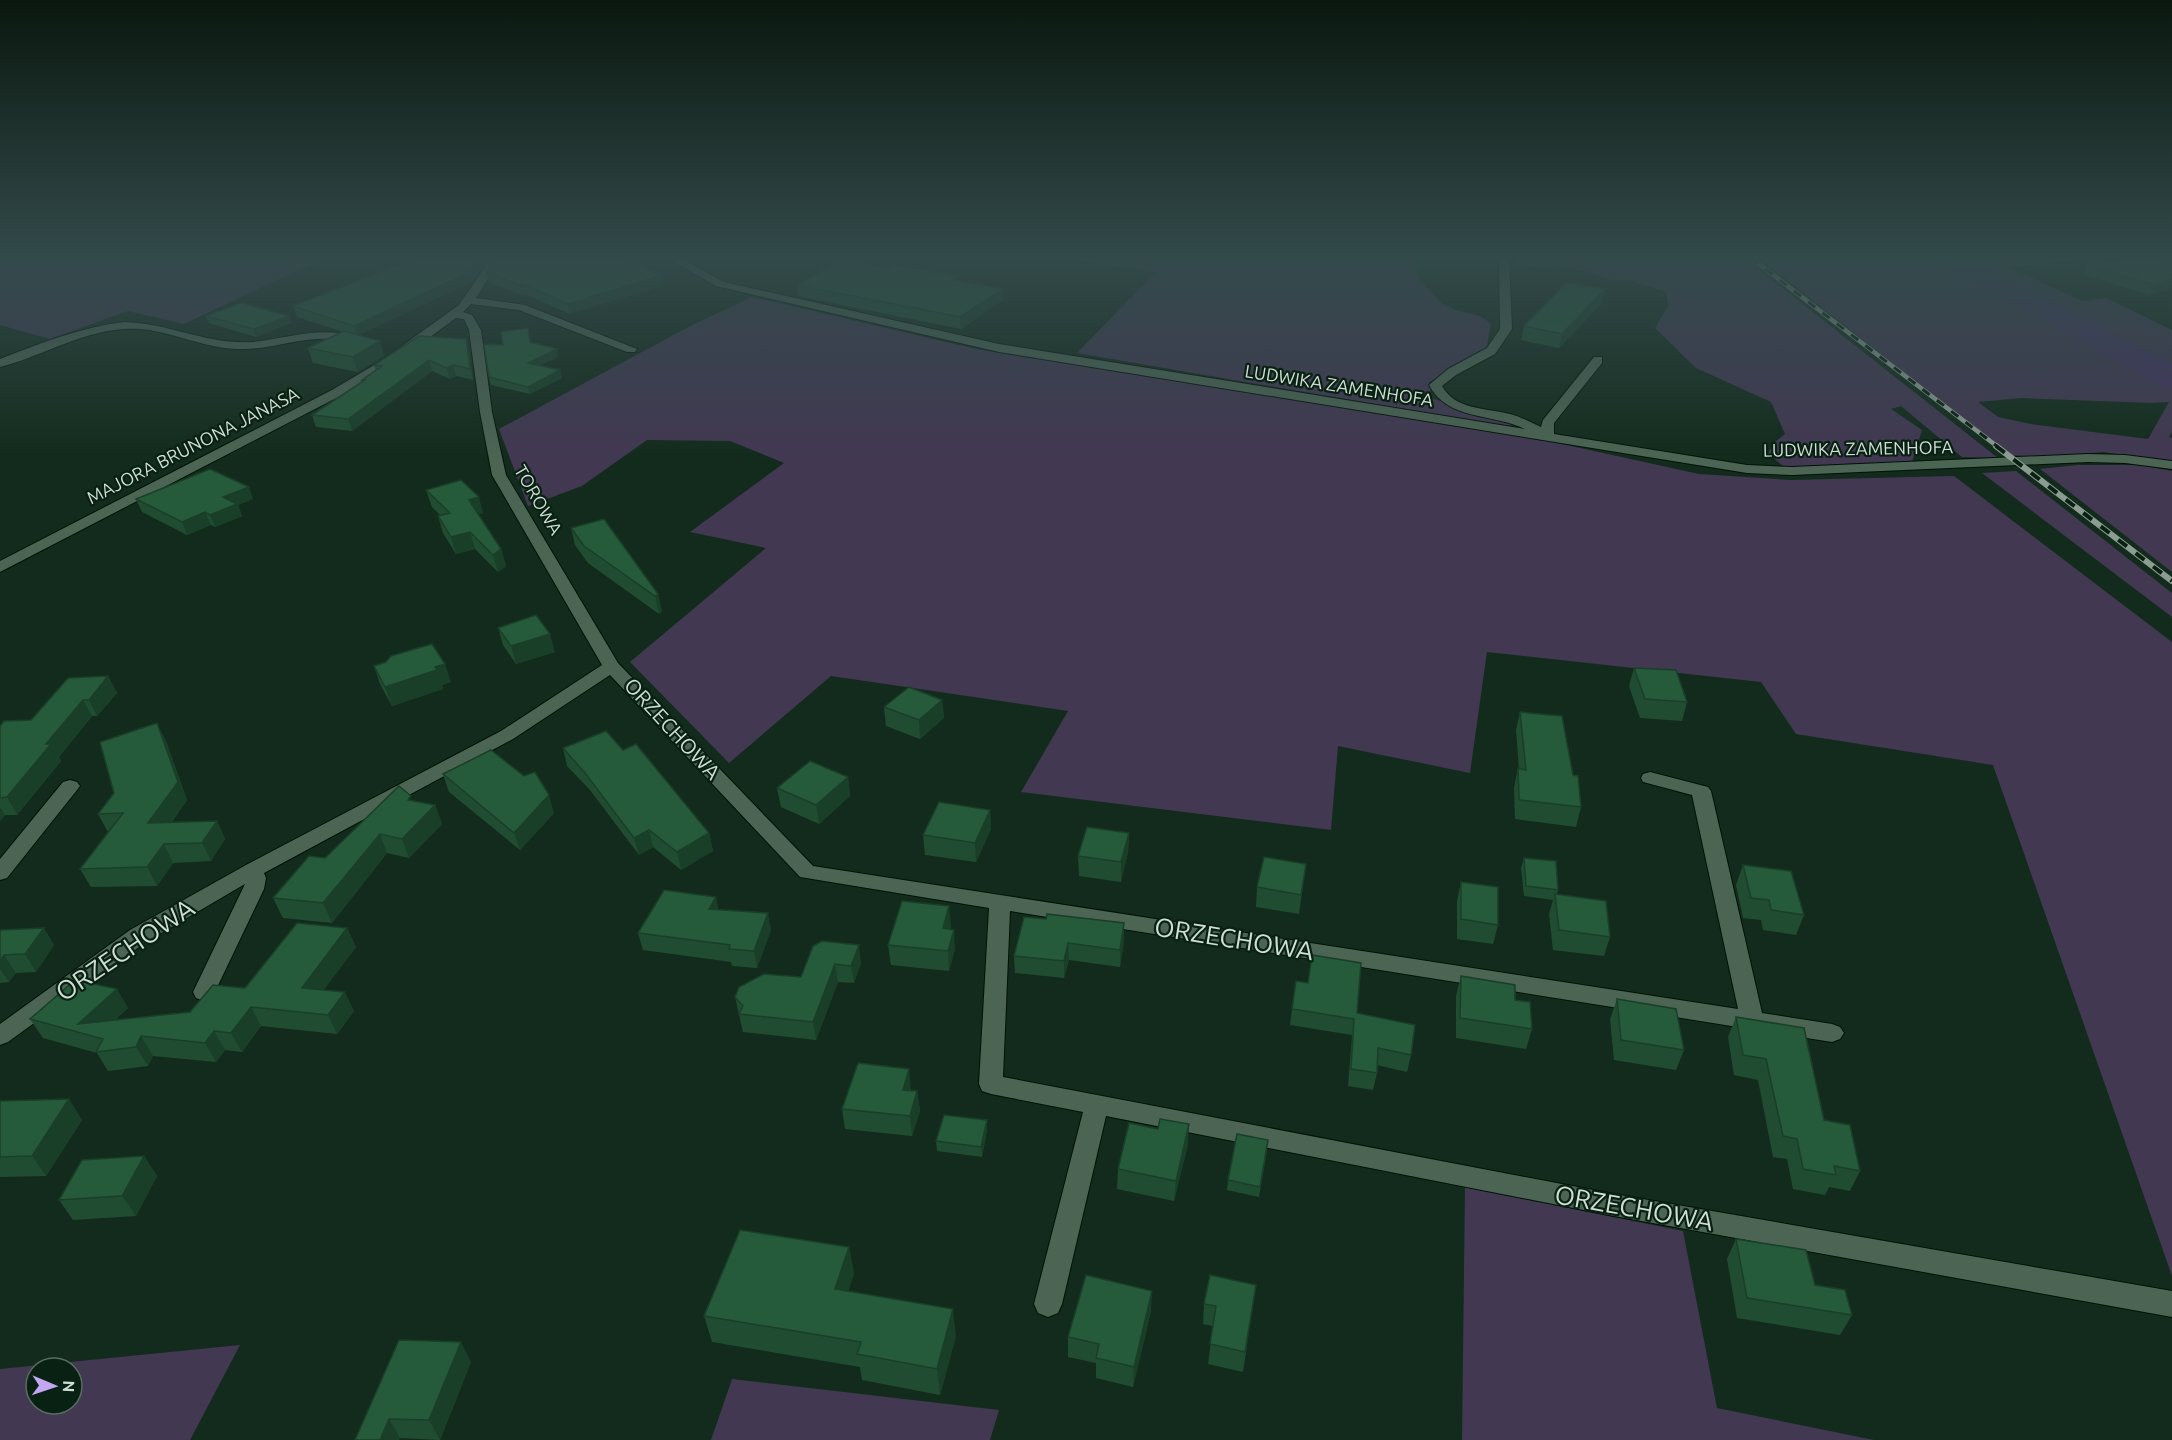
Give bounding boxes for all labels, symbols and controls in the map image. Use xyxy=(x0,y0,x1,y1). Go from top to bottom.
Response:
street label: LUDWIKA ZAMENHOFA xyxy=(1244,360,1435,410)
street label: MAJORA BRUNONA JANASA xyxy=(83,383,302,507)
street label: LUDWIKA ZAMENHOFA xyxy=(1763,436,1954,460)
street label: TOROWA xyxy=(511,461,567,538)
street label: ORZECHOWA xyxy=(620,673,726,784)
street label: ORZECHOWA xyxy=(50,893,199,1006)
street label: ORZECHOWA xyxy=(1153,912,1316,965)
street label: ORZECHOWA xyxy=(1553,1179,1716,1236)
north arrow xyxy=(24,1356,84,1416)
text: N xyxy=(60,1380,78,1393)

